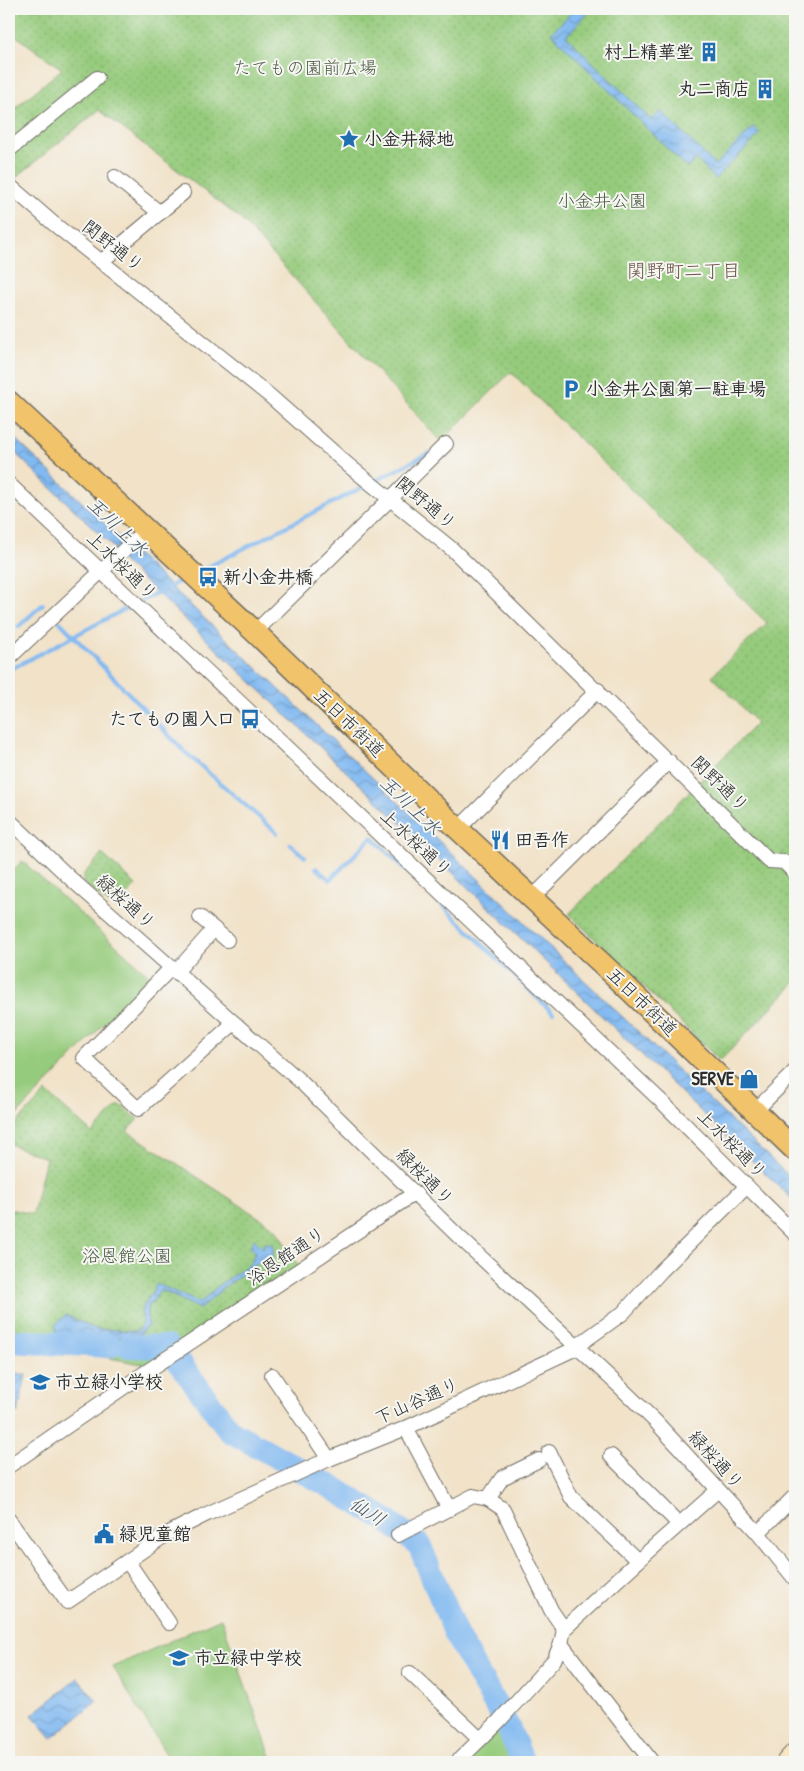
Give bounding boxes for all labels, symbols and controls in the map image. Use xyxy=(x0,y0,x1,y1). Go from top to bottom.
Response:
place label: 村上精華堂 xyxy=(604,39,694,64)
building icon: 村上精華堂 xyxy=(698,41,720,63)
park label: たてもの園前広場 xyxy=(233,55,377,80)
place label: 丸二商店 xyxy=(678,76,750,101)
building icon: 丸二商店 xyxy=(754,78,776,100)
place label: 小金井緑地 xyxy=(364,126,454,151)
place icon: 小金井緑地 xyxy=(338,128,360,150)
park label: 小金井公園 xyxy=(557,188,647,213)
street label: 関野通り xyxy=(77,214,149,278)
district label: 関野町二丁目 xyxy=(627,257,741,283)
place label: 小金井公園第一駐車場 xyxy=(586,376,766,401)
parking icon: 小金井公園第一駐車場 xyxy=(560,378,582,400)
street label: 関野通り xyxy=(391,470,462,535)
water label: 玉川上水 xyxy=(82,490,154,562)
street label: 上水桜通り xyxy=(81,525,163,606)
place label: 新小金井橋 xyxy=(223,564,313,589)
bus stop icon: 新小金井橋 xyxy=(197,566,219,588)
street label: 五日市街道 xyxy=(308,682,390,763)
place label: たてもの園入口 xyxy=(109,706,235,731)
bus stop icon: たてもの園入口 xyxy=(239,708,261,730)
street label: 関野通り xyxy=(686,750,755,818)
water label: 玉川上水 xyxy=(375,769,447,841)
street label: 上水桜通り xyxy=(375,803,458,882)
place label: 田吾作 xyxy=(515,827,569,852)
restaurant icon: 田吾作 xyxy=(489,829,511,851)
street label: 緑桜通り xyxy=(91,868,161,935)
street label: 五日市街道 xyxy=(601,961,683,1042)
place label: SERVE xyxy=(692,1066,735,1091)
shop icon: SERVE xyxy=(738,1068,760,1090)
street label: 上水桜通り xyxy=(692,1103,773,1184)
street label: 緑桜通り xyxy=(391,1142,460,1211)
street label: 浴恩館通り xyxy=(241,1220,330,1291)
park label: 浴恩館公園 xyxy=(82,1243,172,1268)
place label: 市立緑小学校 xyxy=(55,1369,163,1394)
school or university icon: 市立緑小学校 xyxy=(29,1371,51,1393)
street label: 下山谷通り xyxy=(371,1371,463,1430)
street label: 緑桜通り xyxy=(683,1425,750,1495)
water label: 仙川 xyxy=(345,1490,391,1532)
place label: 緑児童館 xyxy=(119,1521,191,1546)
public building icon: 緑児童館 xyxy=(93,1523,115,1545)
place label: 市立緑中学校 xyxy=(194,1645,302,1670)
school or university icon: 市立緑中学校 xyxy=(168,1647,190,1669)

